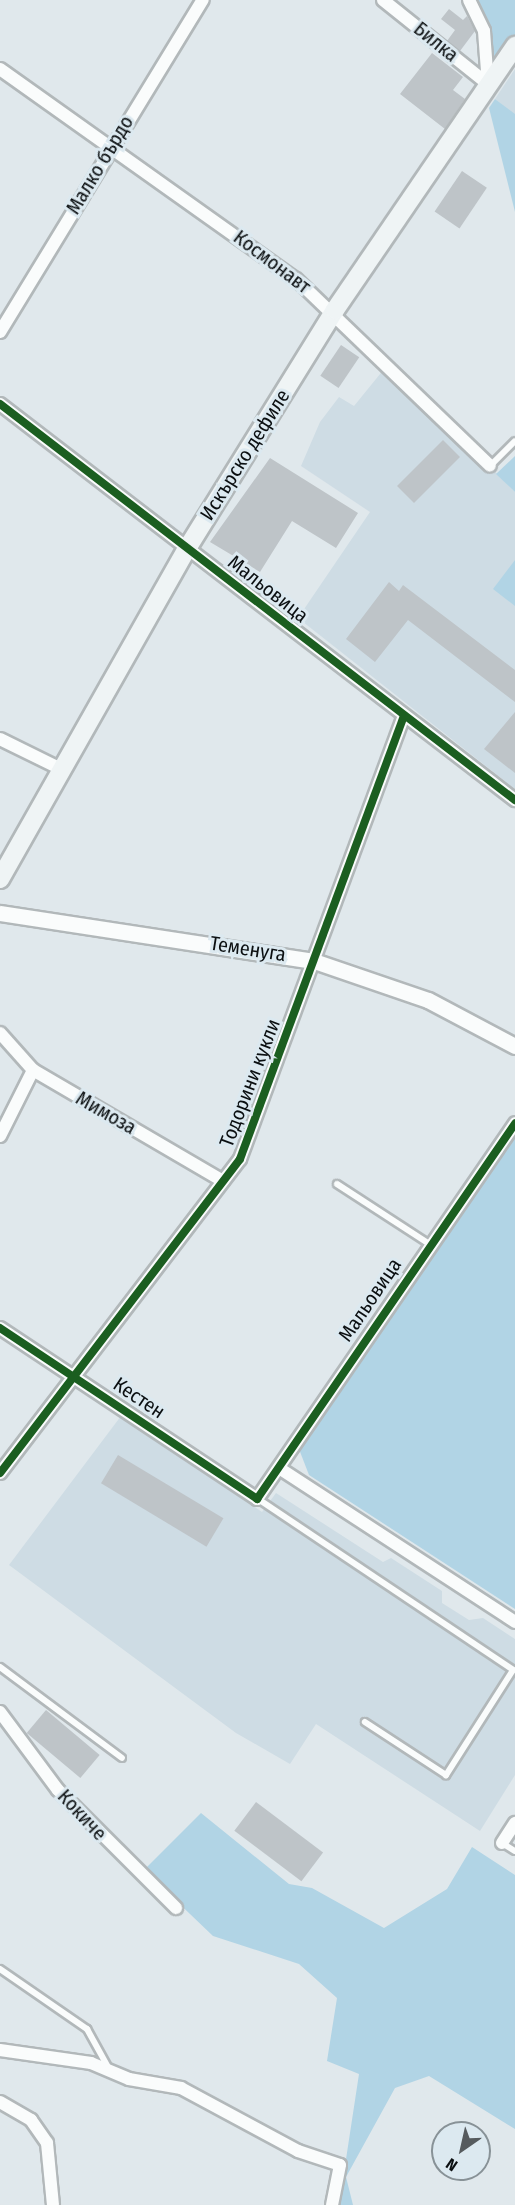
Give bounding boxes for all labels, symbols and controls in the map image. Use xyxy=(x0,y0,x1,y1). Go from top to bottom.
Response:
street label: Билка xyxy=(409,17,463,67)
street label: Малко бърдо xyxy=(61,111,139,219)
street label: Космонавт xyxy=(229,225,315,299)
street label: Искърско дефиле xyxy=(195,385,295,525)
street label: Мальовица xyxy=(223,550,313,628)
street label: Теменуга xyxy=(208,931,288,967)
street label: Тодорини кукли xyxy=(215,1016,285,1150)
street label: Мимоза xyxy=(72,1086,140,1140)
street label: Мальовица xyxy=(333,1254,407,1346)
street label: Кестен xyxy=(109,1372,169,1424)
street label: Кокиче xyxy=(52,1785,112,1845)
north arrow xyxy=(431,2121,491,2181)
text: N xyxy=(442,2154,461,2175)

